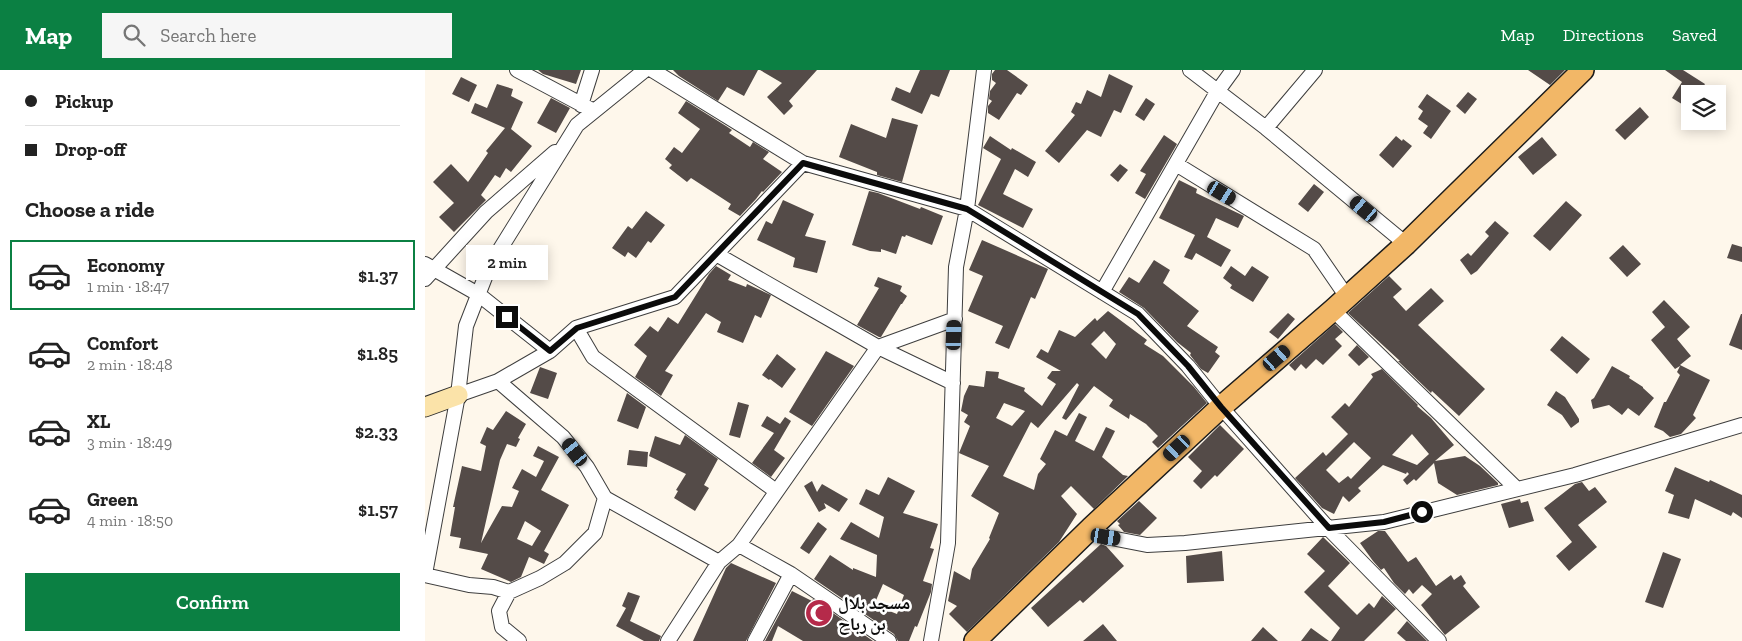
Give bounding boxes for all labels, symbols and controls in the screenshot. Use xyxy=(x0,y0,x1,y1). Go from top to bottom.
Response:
search box xyxy=(102,13,452,58)
text: Map xyxy=(25,21,72,50)
icon: search xyxy=(120,21,148,49)
text: Search here xyxy=(160,24,257,47)
text: Map xyxy=(1500,24,1535,46)
text: Directions xyxy=(1563,24,1644,46)
text: Saved xyxy=(1672,24,1717,46)
map controls xyxy=(1681,85,1726,130)
button: layers xyxy=(1681,85,1726,130)
text: Pickup xyxy=(55,90,113,113)
text: Drop-off xyxy=(55,138,126,161)
car xyxy=(1205,179,1238,207)
car xyxy=(1347,194,1380,224)
text: Choose a ride xyxy=(25,196,155,223)
callout: 2 min xyxy=(466,244,548,280)
icon: car xyxy=(27,253,72,298)
text: 2 min xyxy=(487,253,527,272)
text: Economy xyxy=(87,254,165,277)
text: $1.37 xyxy=(358,264,398,287)
text: 1 min · 18:47 xyxy=(87,277,169,296)
route end xyxy=(496,306,518,328)
car xyxy=(945,320,962,350)
icon: car xyxy=(27,331,72,376)
text: Comfort xyxy=(87,332,158,355)
text: $1.85 xyxy=(357,342,398,365)
car xyxy=(1260,342,1293,374)
text: 2 min · 18:48 xyxy=(87,355,173,374)
icon: car xyxy=(27,409,72,454)
text: XL xyxy=(87,410,110,433)
text: $2.33 xyxy=(355,420,398,443)
car xyxy=(1160,432,1193,464)
text: 3 min · 18:49 xyxy=(87,433,172,452)
car xyxy=(559,436,590,468)
icon: car xyxy=(27,487,72,532)
text: Green xyxy=(87,488,138,511)
text: $1.57 xyxy=(358,498,398,521)
route start xyxy=(1411,501,1433,523)
text: 4 min · 18:50 xyxy=(87,511,173,530)
car xyxy=(1090,527,1121,547)
button: Confirm xyxy=(25,573,400,631)
place label: مسجد بلال بن رباح xyxy=(838,592,910,635)
mosque icon: مسجد بلال بن رباح xyxy=(804,598,834,628)

